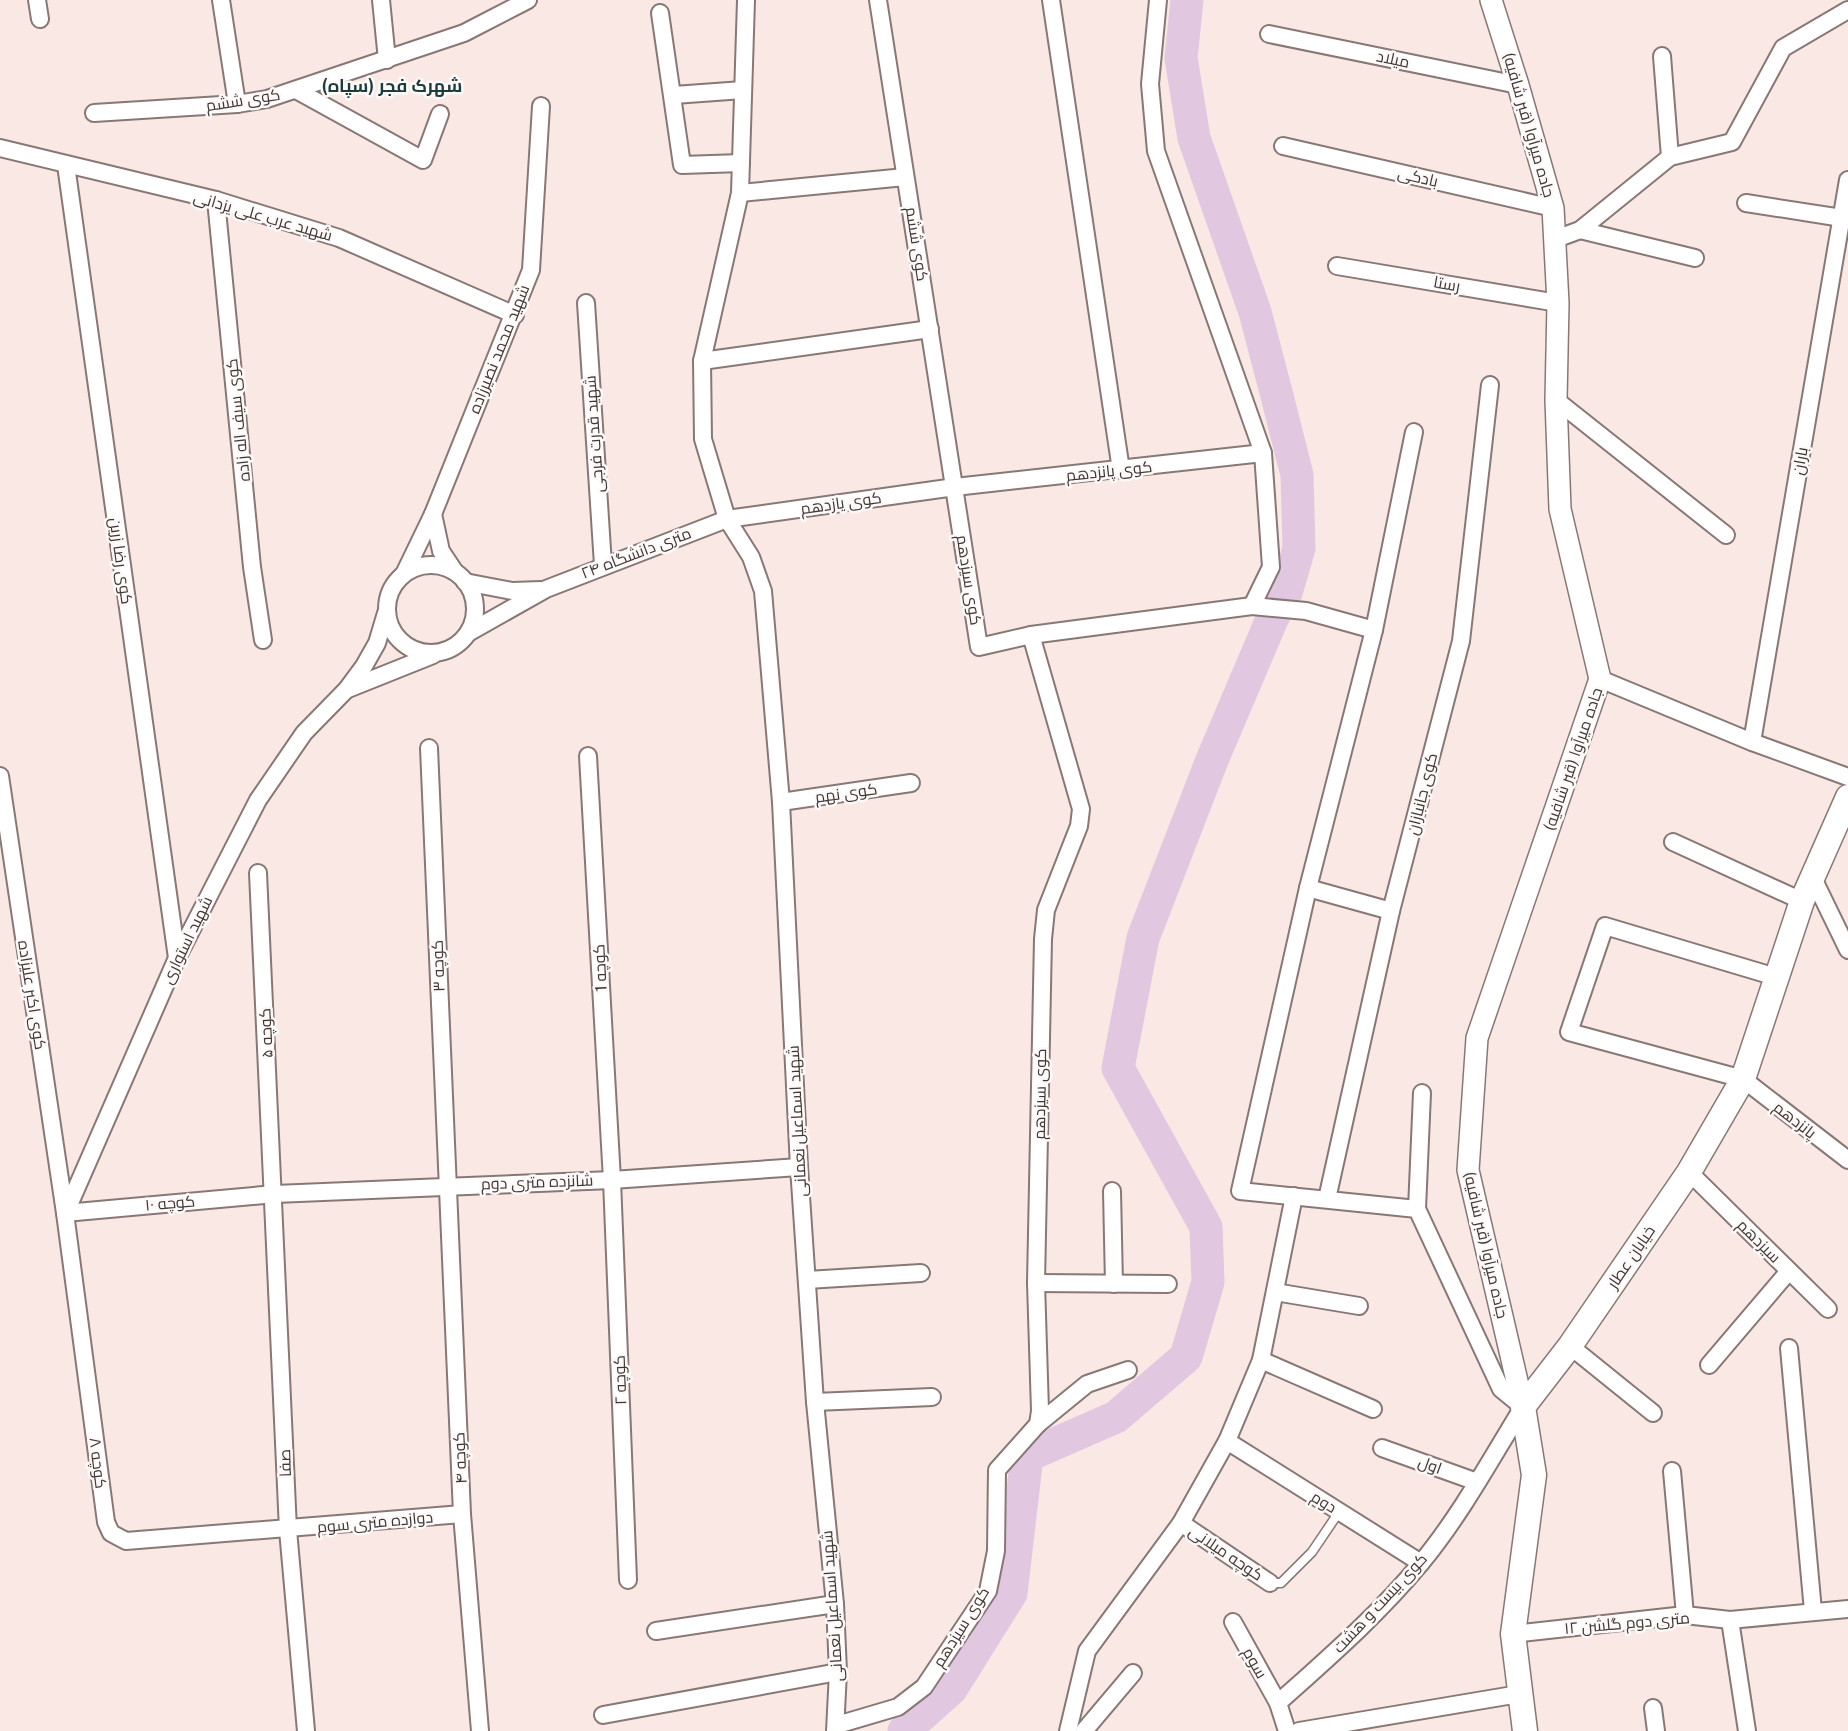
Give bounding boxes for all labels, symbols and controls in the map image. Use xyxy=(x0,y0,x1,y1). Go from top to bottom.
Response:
street label: میلاد xyxy=(1375,46,1411,72)
street label: جاده میرآوا (قبر شافیه) xyxy=(1499,50,1559,200)
district label: شهرک فجر (سپاه) xyxy=(322,75,462,98)
street label: کوی ششم xyxy=(204,85,282,117)
street label: بادکی xyxy=(1396,163,1440,192)
street label: شهید عرب علی یزدانی xyxy=(191,187,335,246)
street label: کوی ششم xyxy=(900,205,932,283)
street label: رستا xyxy=(1432,272,1462,296)
street label: شهید محمد نصیرزاده xyxy=(465,282,534,417)
street label: کوی سیف اله زاده xyxy=(222,357,255,482)
street label: شهید قدرت فرجی xyxy=(580,375,609,493)
street label: باران xyxy=(1788,445,1813,477)
street label: کوی پانزدهم xyxy=(1065,457,1153,487)
street label: کوی یازدهم xyxy=(799,488,883,520)
street label: کوی رضا زرین xyxy=(105,516,136,606)
street label: ۲۴ متری دانشگاه xyxy=(578,523,694,584)
street label: کوی سیزدهم xyxy=(951,533,986,627)
street label: جاده میرآوا (قبر شافیه) xyxy=(1540,685,1606,833)
street label: کوی جانبازان xyxy=(1403,751,1442,837)
street label: کوی نهم xyxy=(814,779,879,809)
street label: شهید استواری xyxy=(158,893,217,987)
street label: کوی اکبر علیزاده xyxy=(13,939,50,1051)
street label: کوچه ۳ xyxy=(428,940,450,992)
street label: کوچه 1 xyxy=(589,944,613,992)
street label: کوچه ۵ xyxy=(255,1007,279,1058)
street label: شهید اسماعیل نعمانی xyxy=(784,1045,811,1197)
street label: کوی سیزدهم xyxy=(1030,1048,1052,1140)
street label: پانزدهم xyxy=(1769,1097,1821,1145)
street label: جاده میرآوا (قبر شافیه) xyxy=(1460,1170,1512,1320)
street label: شانزده متری دوم xyxy=(480,1171,594,1195)
street label: کوچه ۱۰ xyxy=(144,1191,196,1217)
street label: سیزدهم xyxy=(1732,1215,1785,1268)
street label: خیابان عطار xyxy=(1602,1222,1660,1294)
street label: کوچه ۲ xyxy=(610,1355,632,1405)
street label: کوچه ۴ xyxy=(449,1431,473,1484)
street label: کوچه ۸ xyxy=(83,1436,111,1490)
street label: صفا xyxy=(275,1449,295,1477)
street label: اول xyxy=(1415,1452,1444,1479)
street label: دوم xyxy=(1307,1487,1340,1519)
street label: دوازده متری سوم xyxy=(316,1507,434,1539)
street label: کوچه میلانی xyxy=(1184,1521,1267,1586)
street label: شهید اسماعیل نعمانی xyxy=(817,1530,848,1682)
street label: کوی بیست و هشت xyxy=(1329,1549,1432,1657)
street label: کوی سیزدهم xyxy=(929,1583,995,1672)
street label: ۱۲ متری دوم گلشن xyxy=(1563,1608,1691,1640)
street label: سوم xyxy=(1237,1644,1271,1683)

